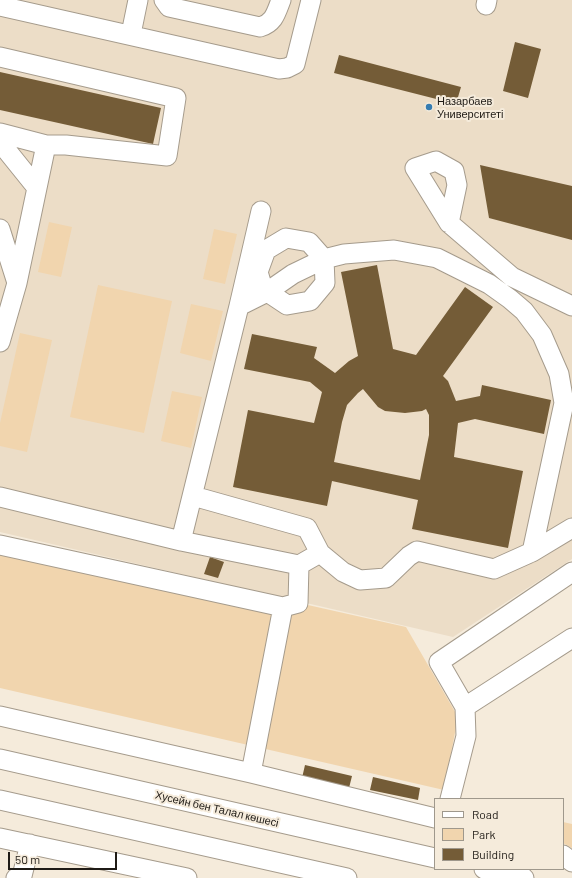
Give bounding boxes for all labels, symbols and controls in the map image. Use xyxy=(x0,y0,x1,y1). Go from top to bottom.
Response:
place label: Назарбаев Университеті xyxy=(437,94,503,120)
marker: Назарбаев Университеті xyxy=(424,102,434,112)
street label: Хусейн бен Талал көшесі xyxy=(154,788,280,830)
legend xyxy=(434,798,564,870)
text: Road xyxy=(472,807,499,821)
text: Park xyxy=(472,827,496,841)
scale bar xyxy=(10,844,119,870)
text: Building xyxy=(472,847,514,861)
text: 50 m xyxy=(15,852,40,866)

